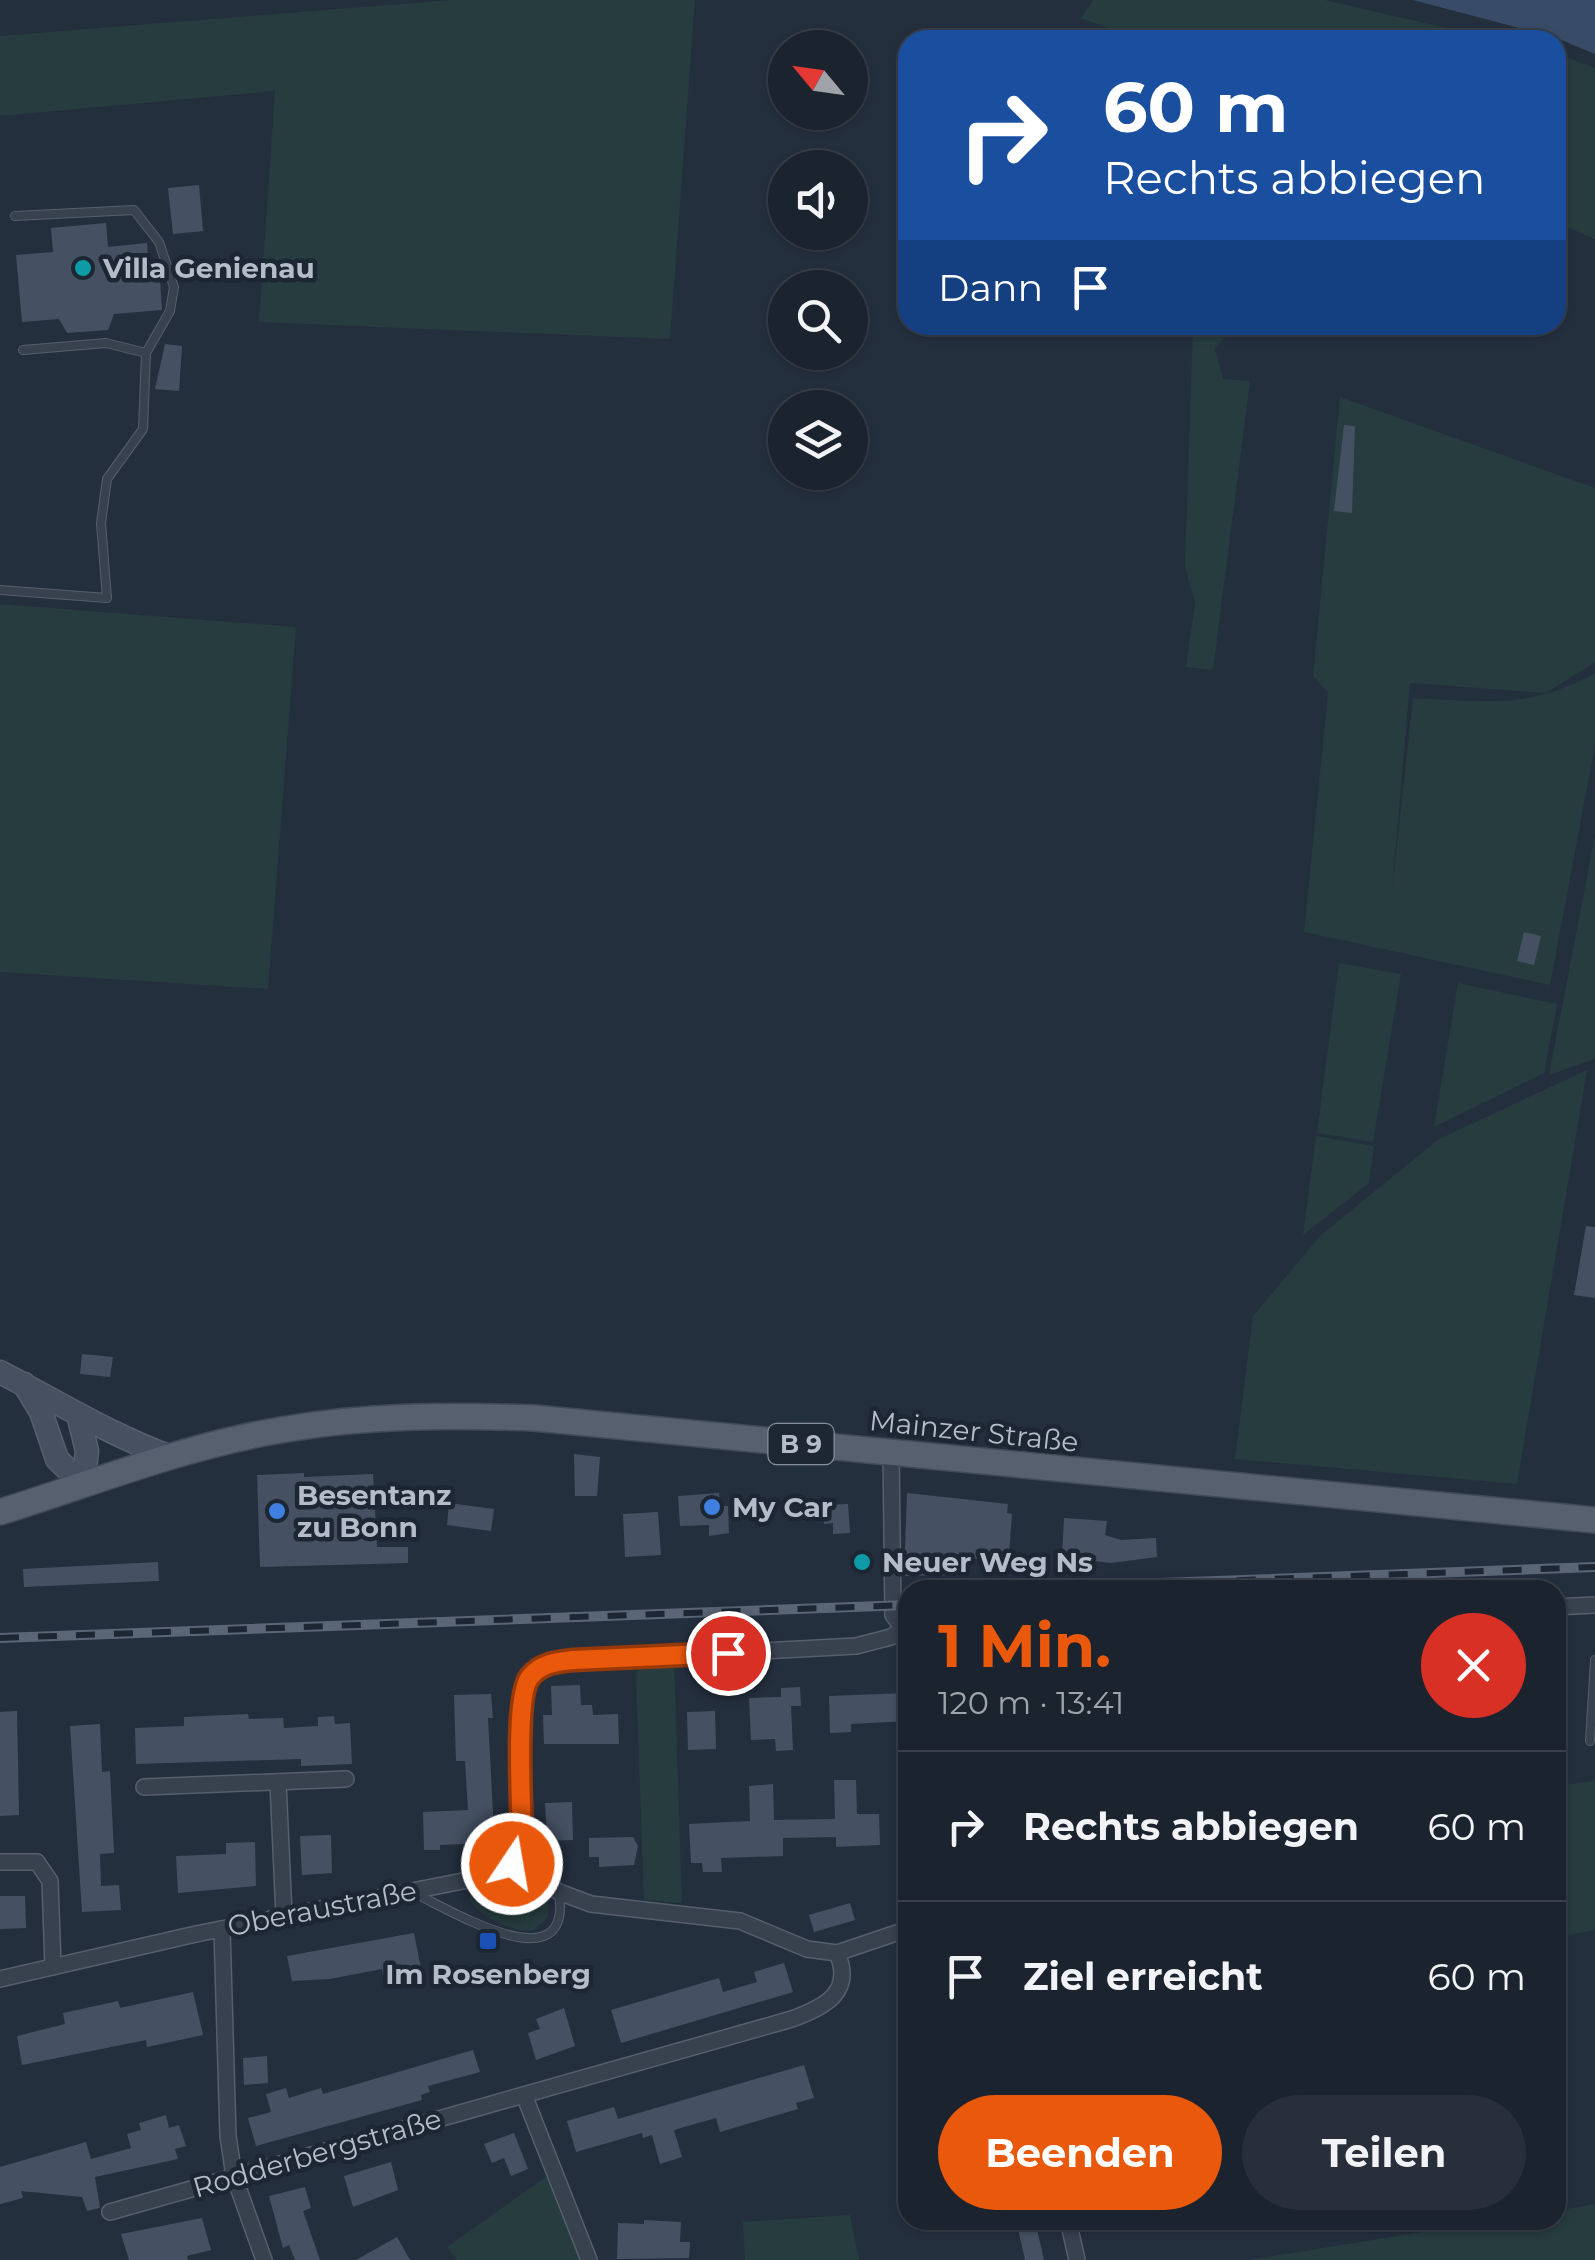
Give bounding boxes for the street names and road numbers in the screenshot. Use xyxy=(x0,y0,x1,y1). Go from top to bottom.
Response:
street label: Mainzer Straße xyxy=(868,1403,1080,1459)
road number: B 9 xyxy=(768,1424,834,1464)
street label: Oberaustraße xyxy=(224,1873,420,1943)
street label: Rodderbergstraße xyxy=(189,2101,445,2205)

